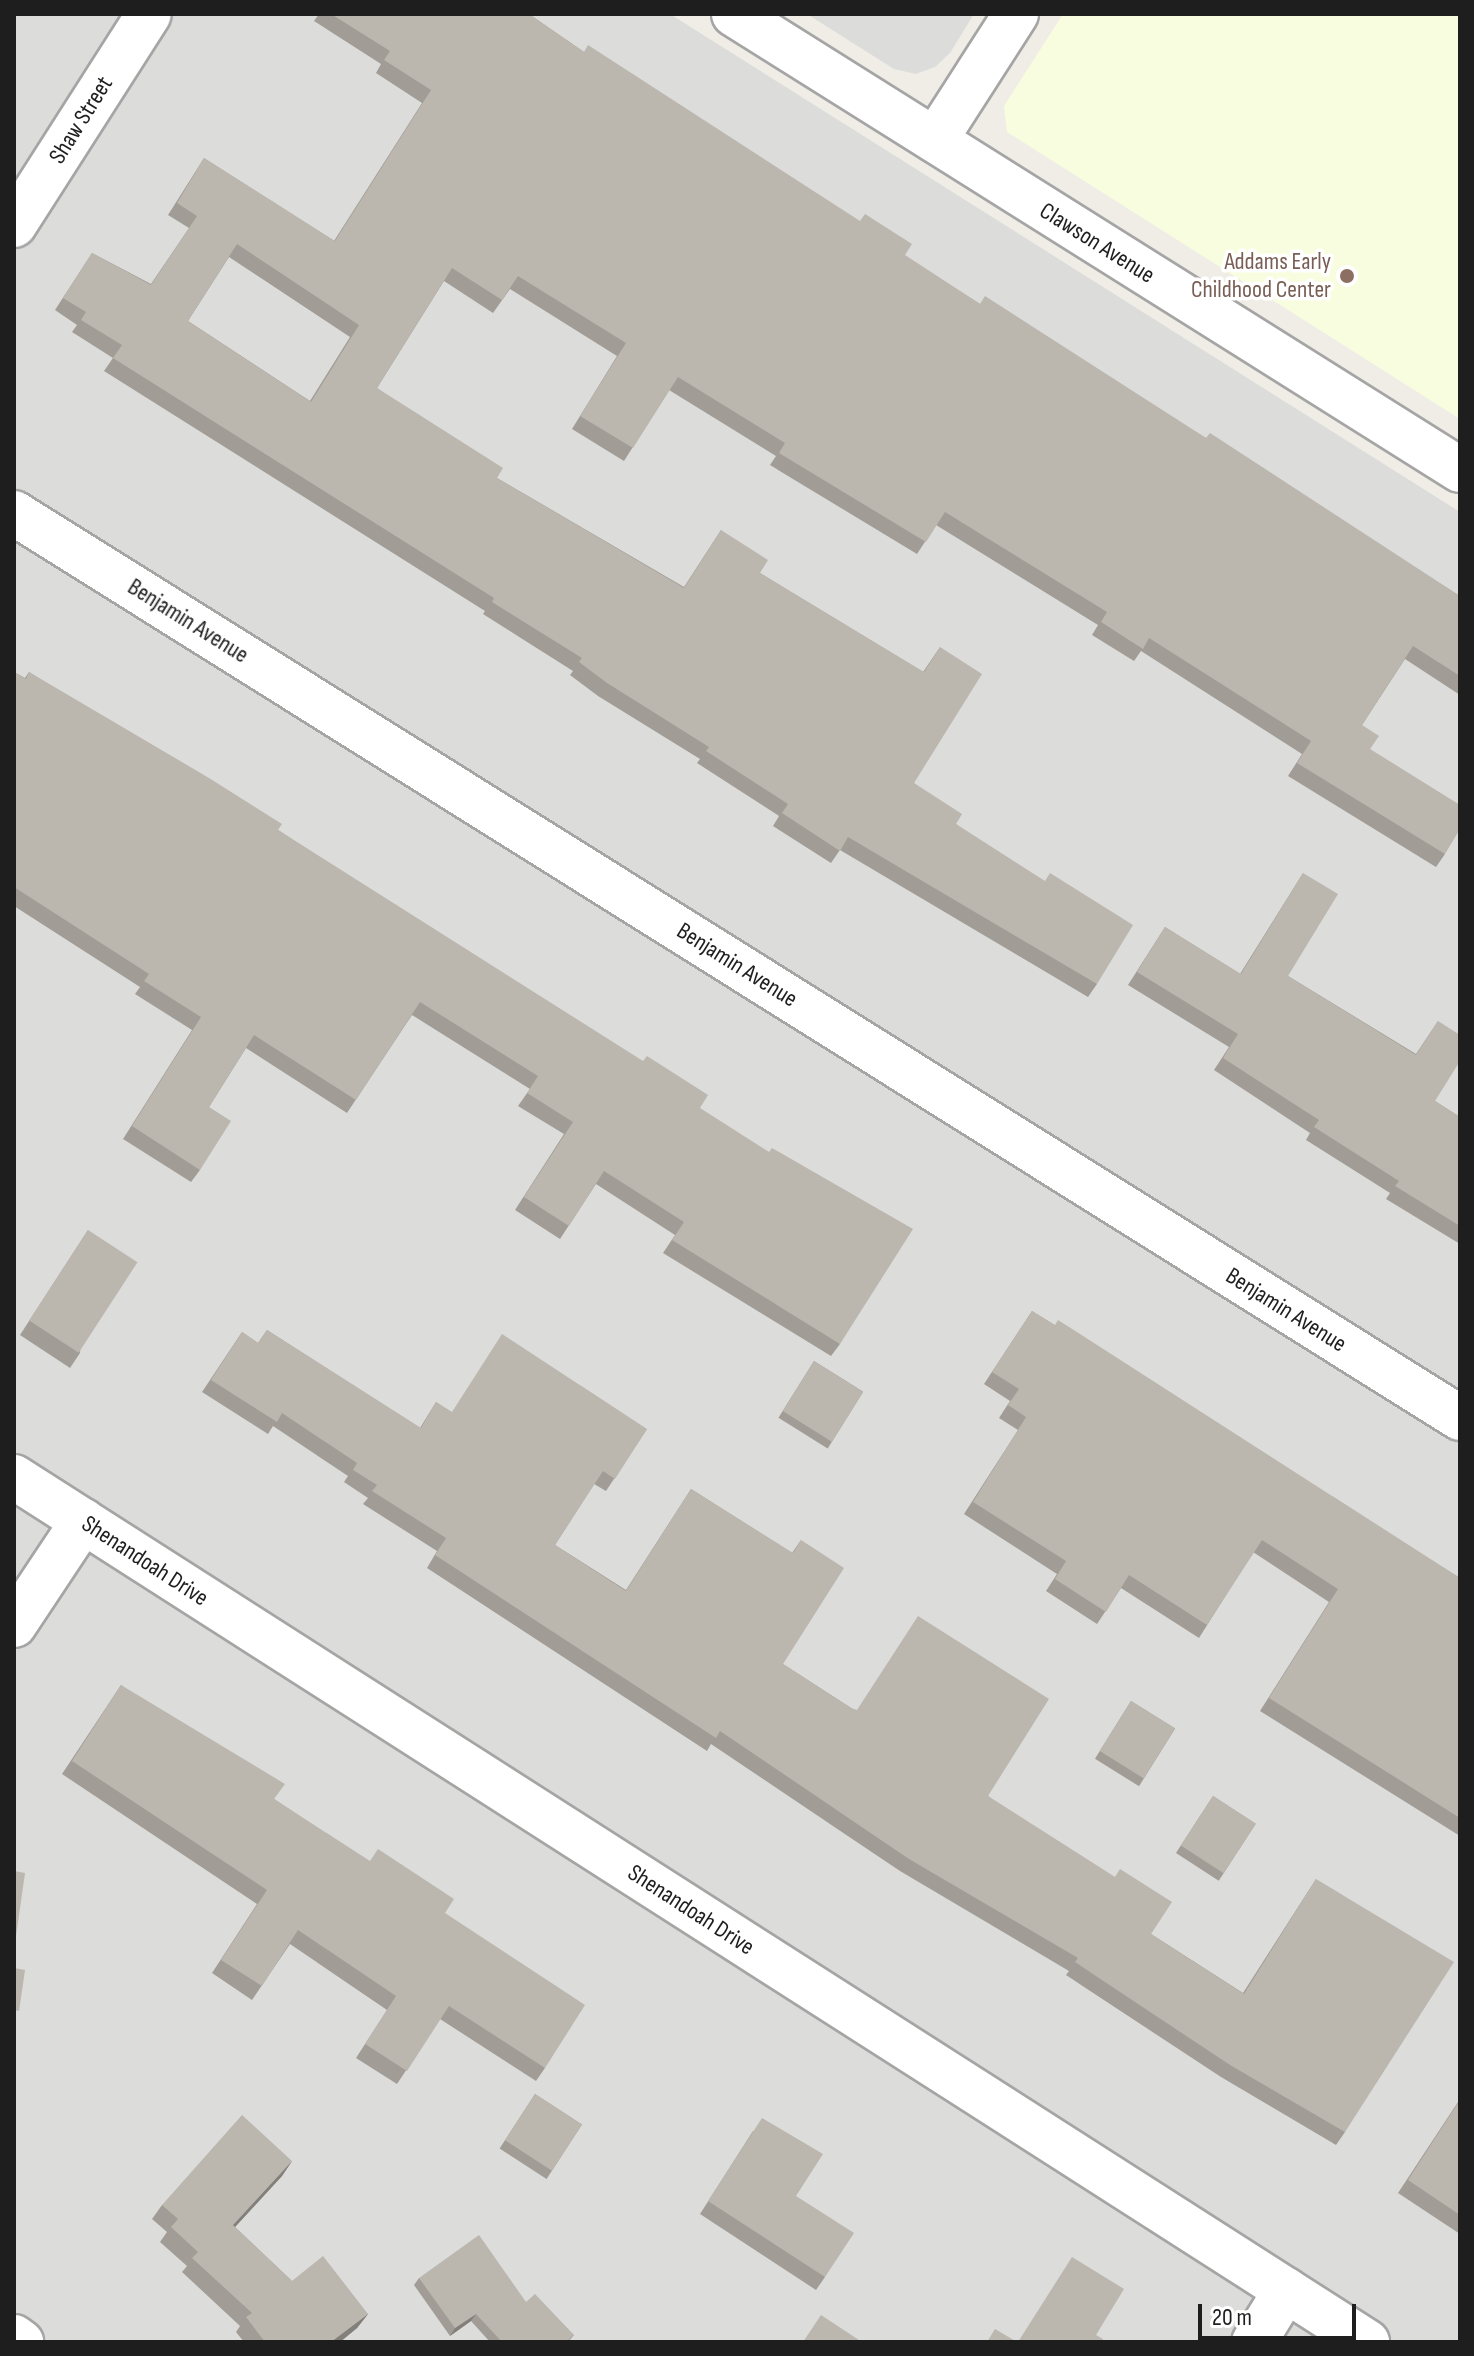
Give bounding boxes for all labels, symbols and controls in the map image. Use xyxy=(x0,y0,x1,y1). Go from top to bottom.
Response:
street label: Shaw Street xyxy=(43,71,119,169)
street label: Clawson Avenue xyxy=(1034,196,1160,290)
place label: Addams Early Childhood Center xyxy=(1191,248,1331,304)
marker: Addams Early Childhood Center xyxy=(1338,267,1356,285)
street label: Benjamin Avenue xyxy=(122,573,254,669)
street label: Benjamin Avenue xyxy=(671,917,803,1013)
street label: Benjamin Avenue xyxy=(1220,1262,1352,1358)
street label: Shenandoah Drive xyxy=(76,1509,214,1613)
street label: Shenandoah Drive xyxy=(622,1858,760,1962)
scale bar xyxy=(1202,2288,1360,2338)
text: 20 m xyxy=(1212,2303,1252,2332)

